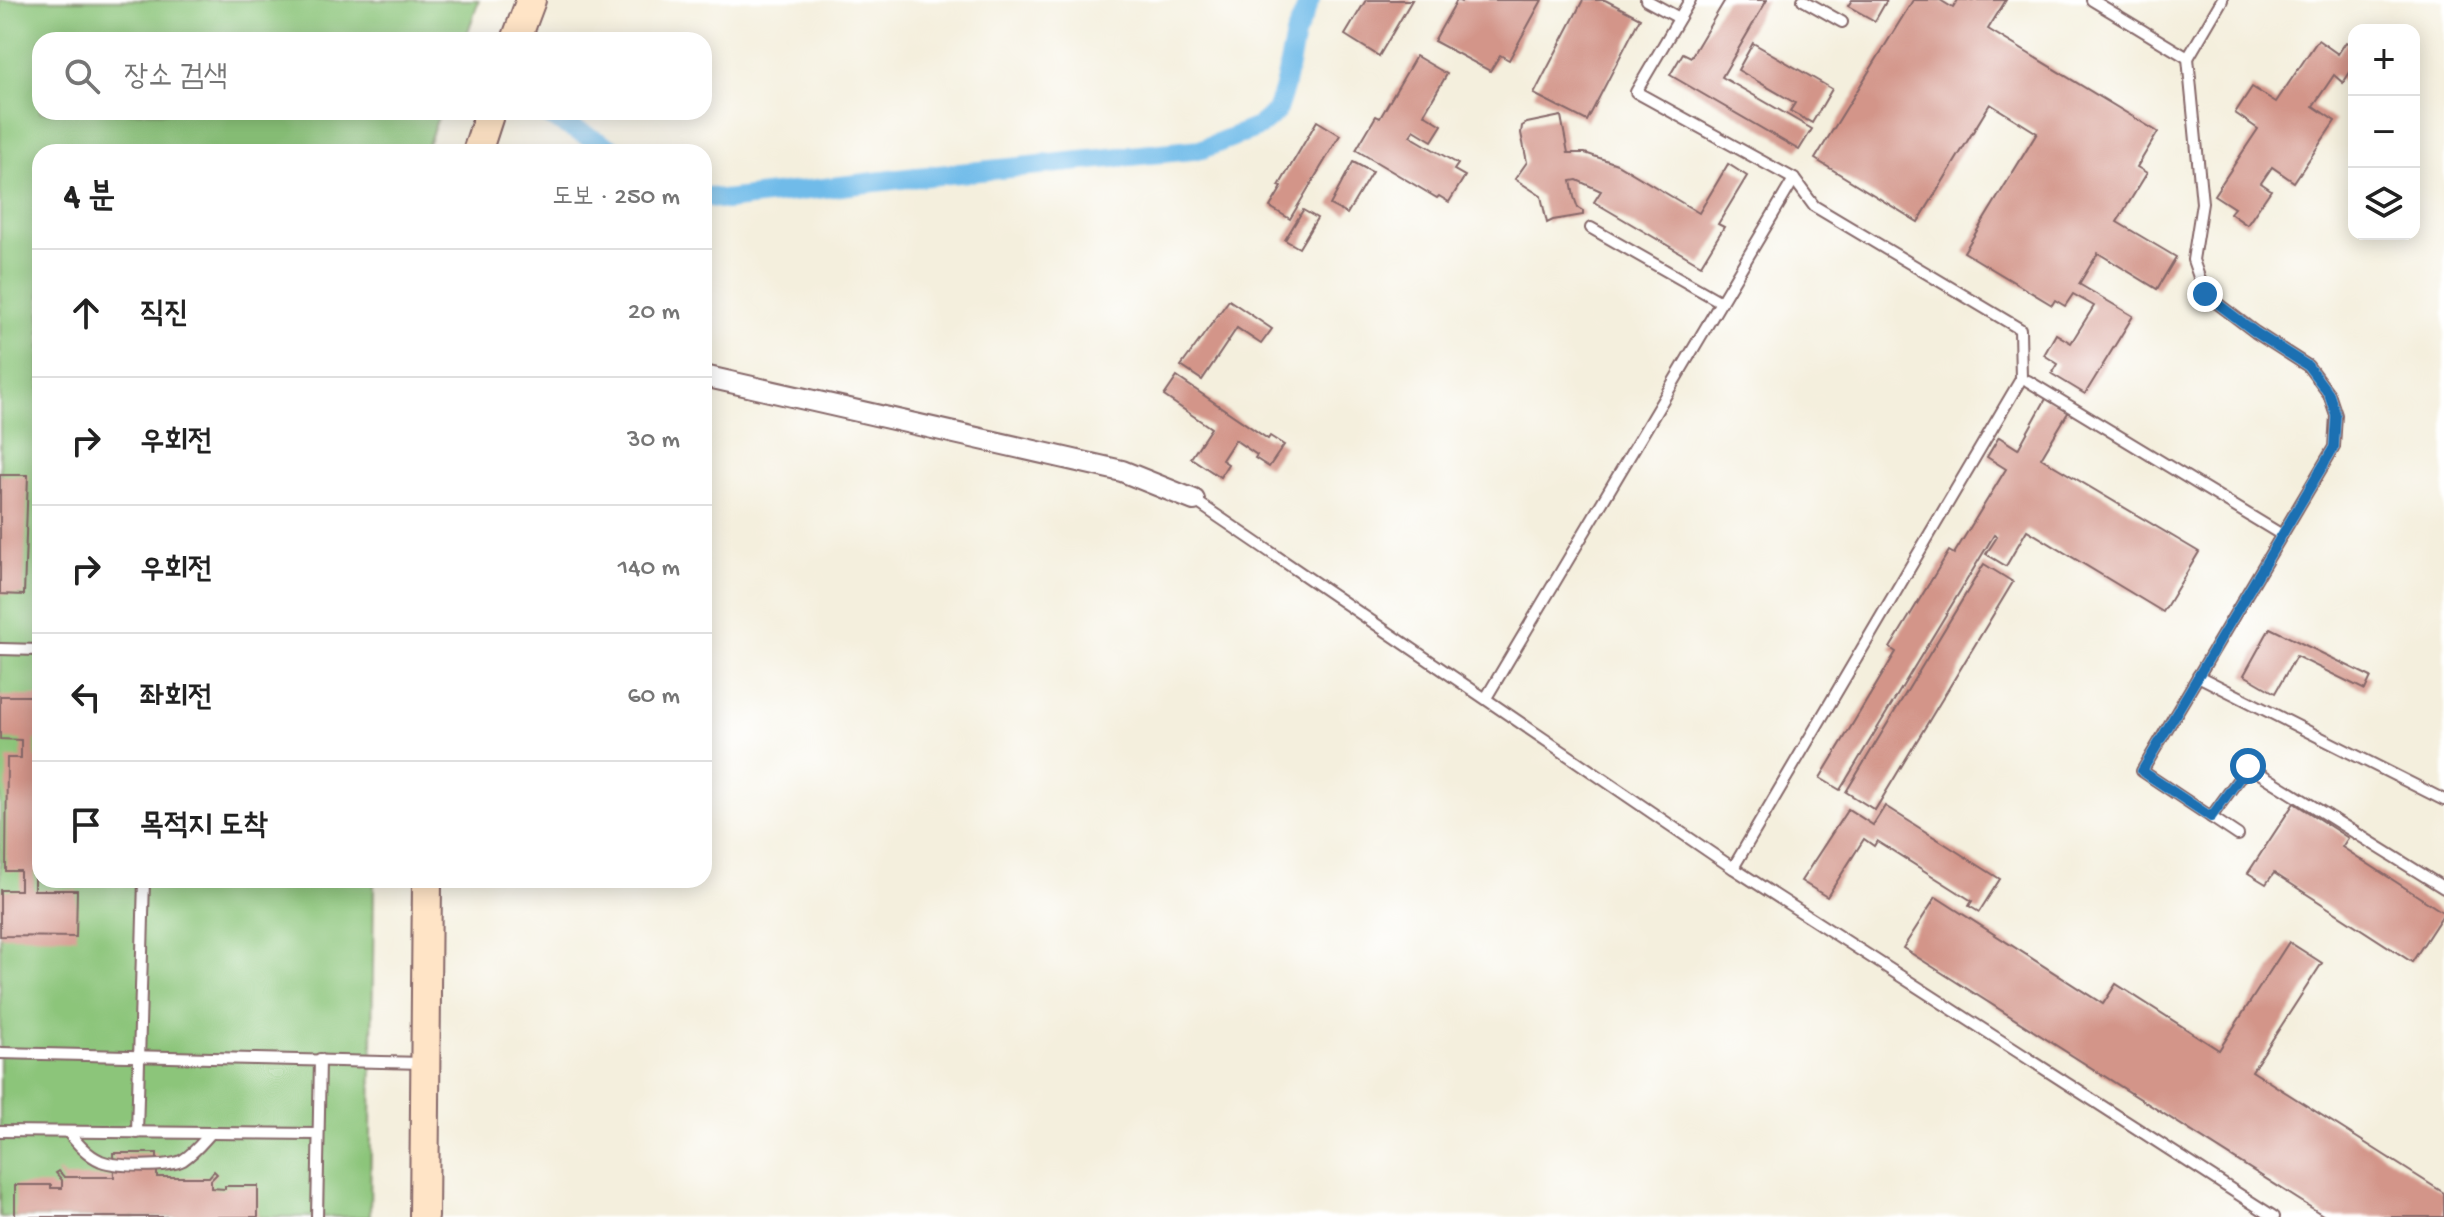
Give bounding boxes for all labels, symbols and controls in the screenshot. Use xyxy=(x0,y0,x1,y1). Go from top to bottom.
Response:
map controls xyxy=(2348,24,2420,240)
button: + xyxy=(2348,24,2420,96)
search box xyxy=(32,32,712,120)
icon: search xyxy=(60,54,104,98)
text: 장소 검색 xyxy=(124,61,228,96)
button: − xyxy=(2348,96,2420,168)
button: layers xyxy=(2348,168,2420,240)
text: 4 분 xyxy=(64,179,116,219)
text: 도보 · 250 m xyxy=(552,183,680,214)
route end xyxy=(2187,276,2223,312)
icon: ahead xyxy=(64,291,108,335)
text: 직진 xyxy=(140,298,188,333)
text: 20 m xyxy=(628,298,680,329)
icon: right xyxy=(64,419,108,463)
text: 우회전 xyxy=(140,426,212,461)
text: 30 m xyxy=(627,426,680,457)
icon: right xyxy=(64,547,108,591)
text: 우회전 xyxy=(140,554,212,589)
text: 140 m xyxy=(618,554,680,585)
icon: left xyxy=(64,675,108,719)
text: 좌회전 xyxy=(140,682,212,717)
text: 60 m xyxy=(627,682,680,713)
route start xyxy=(2230,748,2266,784)
icon: arrive xyxy=(64,803,108,847)
text: 목적지 도착 xyxy=(140,810,268,845)

